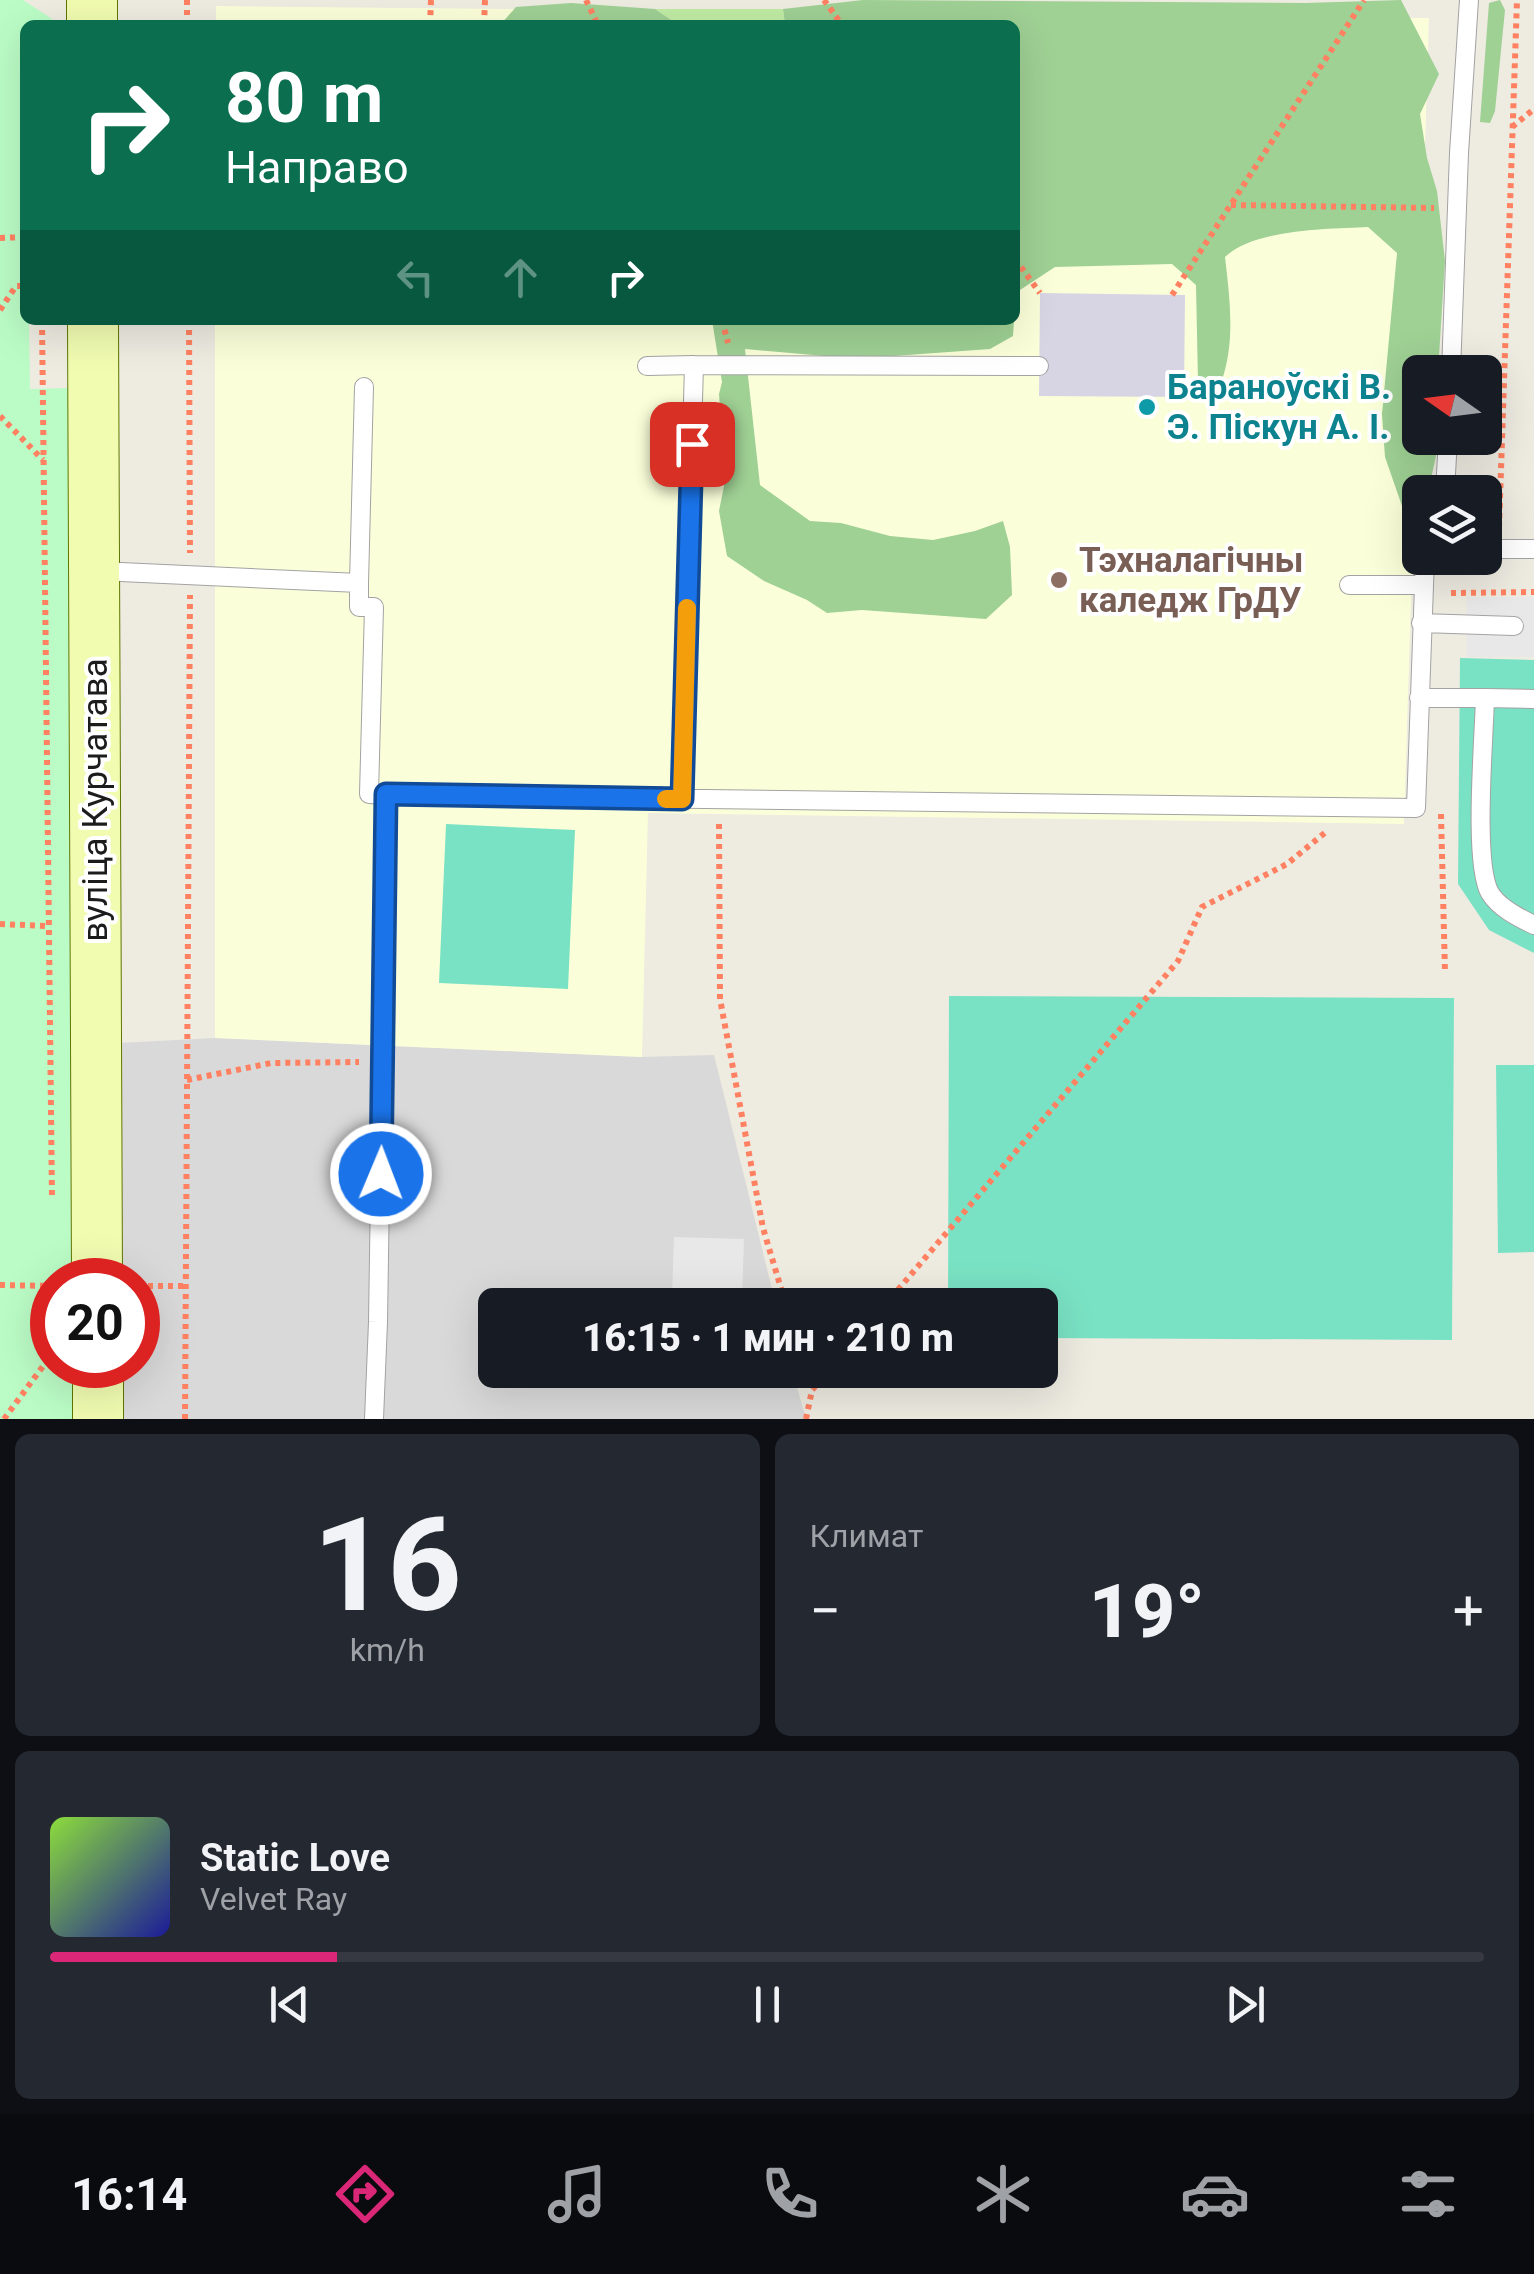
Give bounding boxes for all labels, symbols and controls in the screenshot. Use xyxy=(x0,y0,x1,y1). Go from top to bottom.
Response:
text: 80 m xyxy=(225,57,383,139)
icon: right xyxy=(60,60,190,190)
text: Направо xyxy=(225,141,409,194)
icon: left xyxy=(388,250,443,305)
icon: ahead xyxy=(493,250,548,305)
icon: right xyxy=(598,250,653,305)
north arrow xyxy=(1402,355,1502,455)
map controls xyxy=(1402,355,1502,575)
place label: Бараноўскі В. Э. Піскун А. І. xyxy=(1167,367,1391,448)
marker: Бараноўскі В. Э. Піскун А. І. xyxy=(1136,396,1158,418)
pin xyxy=(650,402,735,487)
icon: arrive xyxy=(665,417,720,472)
button: layers xyxy=(1402,475,1502,575)
place label: Тэхналагічны каледж ГрДУ xyxy=(1079,540,1303,621)
marker: Тэхналагічны каледж ГрДУ xyxy=(1048,569,1070,591)
street label: вуліца Курчатава xyxy=(75,658,116,942)
position arrow xyxy=(329,1122,433,1226)
speed limit sign: 20 xyxy=(30,1258,160,1388)
text: 16:15 · 1 мин · 210 m xyxy=(582,1316,954,1360)
text: 16 xyxy=(313,1489,462,1642)
text: Климат xyxy=(810,1517,923,1555)
text: 19° xyxy=(1089,1567,1205,1655)
text: − xyxy=(810,1579,841,1643)
text: + xyxy=(1453,1579,1484,1643)
text: km/h xyxy=(350,1631,425,1669)
text: Static Love xyxy=(200,1836,390,1880)
text: Velvet Ray xyxy=(200,1880,347,1918)
icon: previous xyxy=(262,1977,317,2032)
icon: pause xyxy=(740,1977,795,2032)
icon: next xyxy=(1218,1977,1273,2032)
icon: directions xyxy=(330,2159,400,2229)
icon: music xyxy=(542,2159,612,2229)
icon: phone xyxy=(755,2159,825,2229)
icon: climate xyxy=(968,2159,1038,2229)
icon: car xyxy=(1180,2159,1250,2229)
icon: filters xyxy=(1393,2159,1463,2229)
text: 16:14 xyxy=(71,2168,187,2221)

